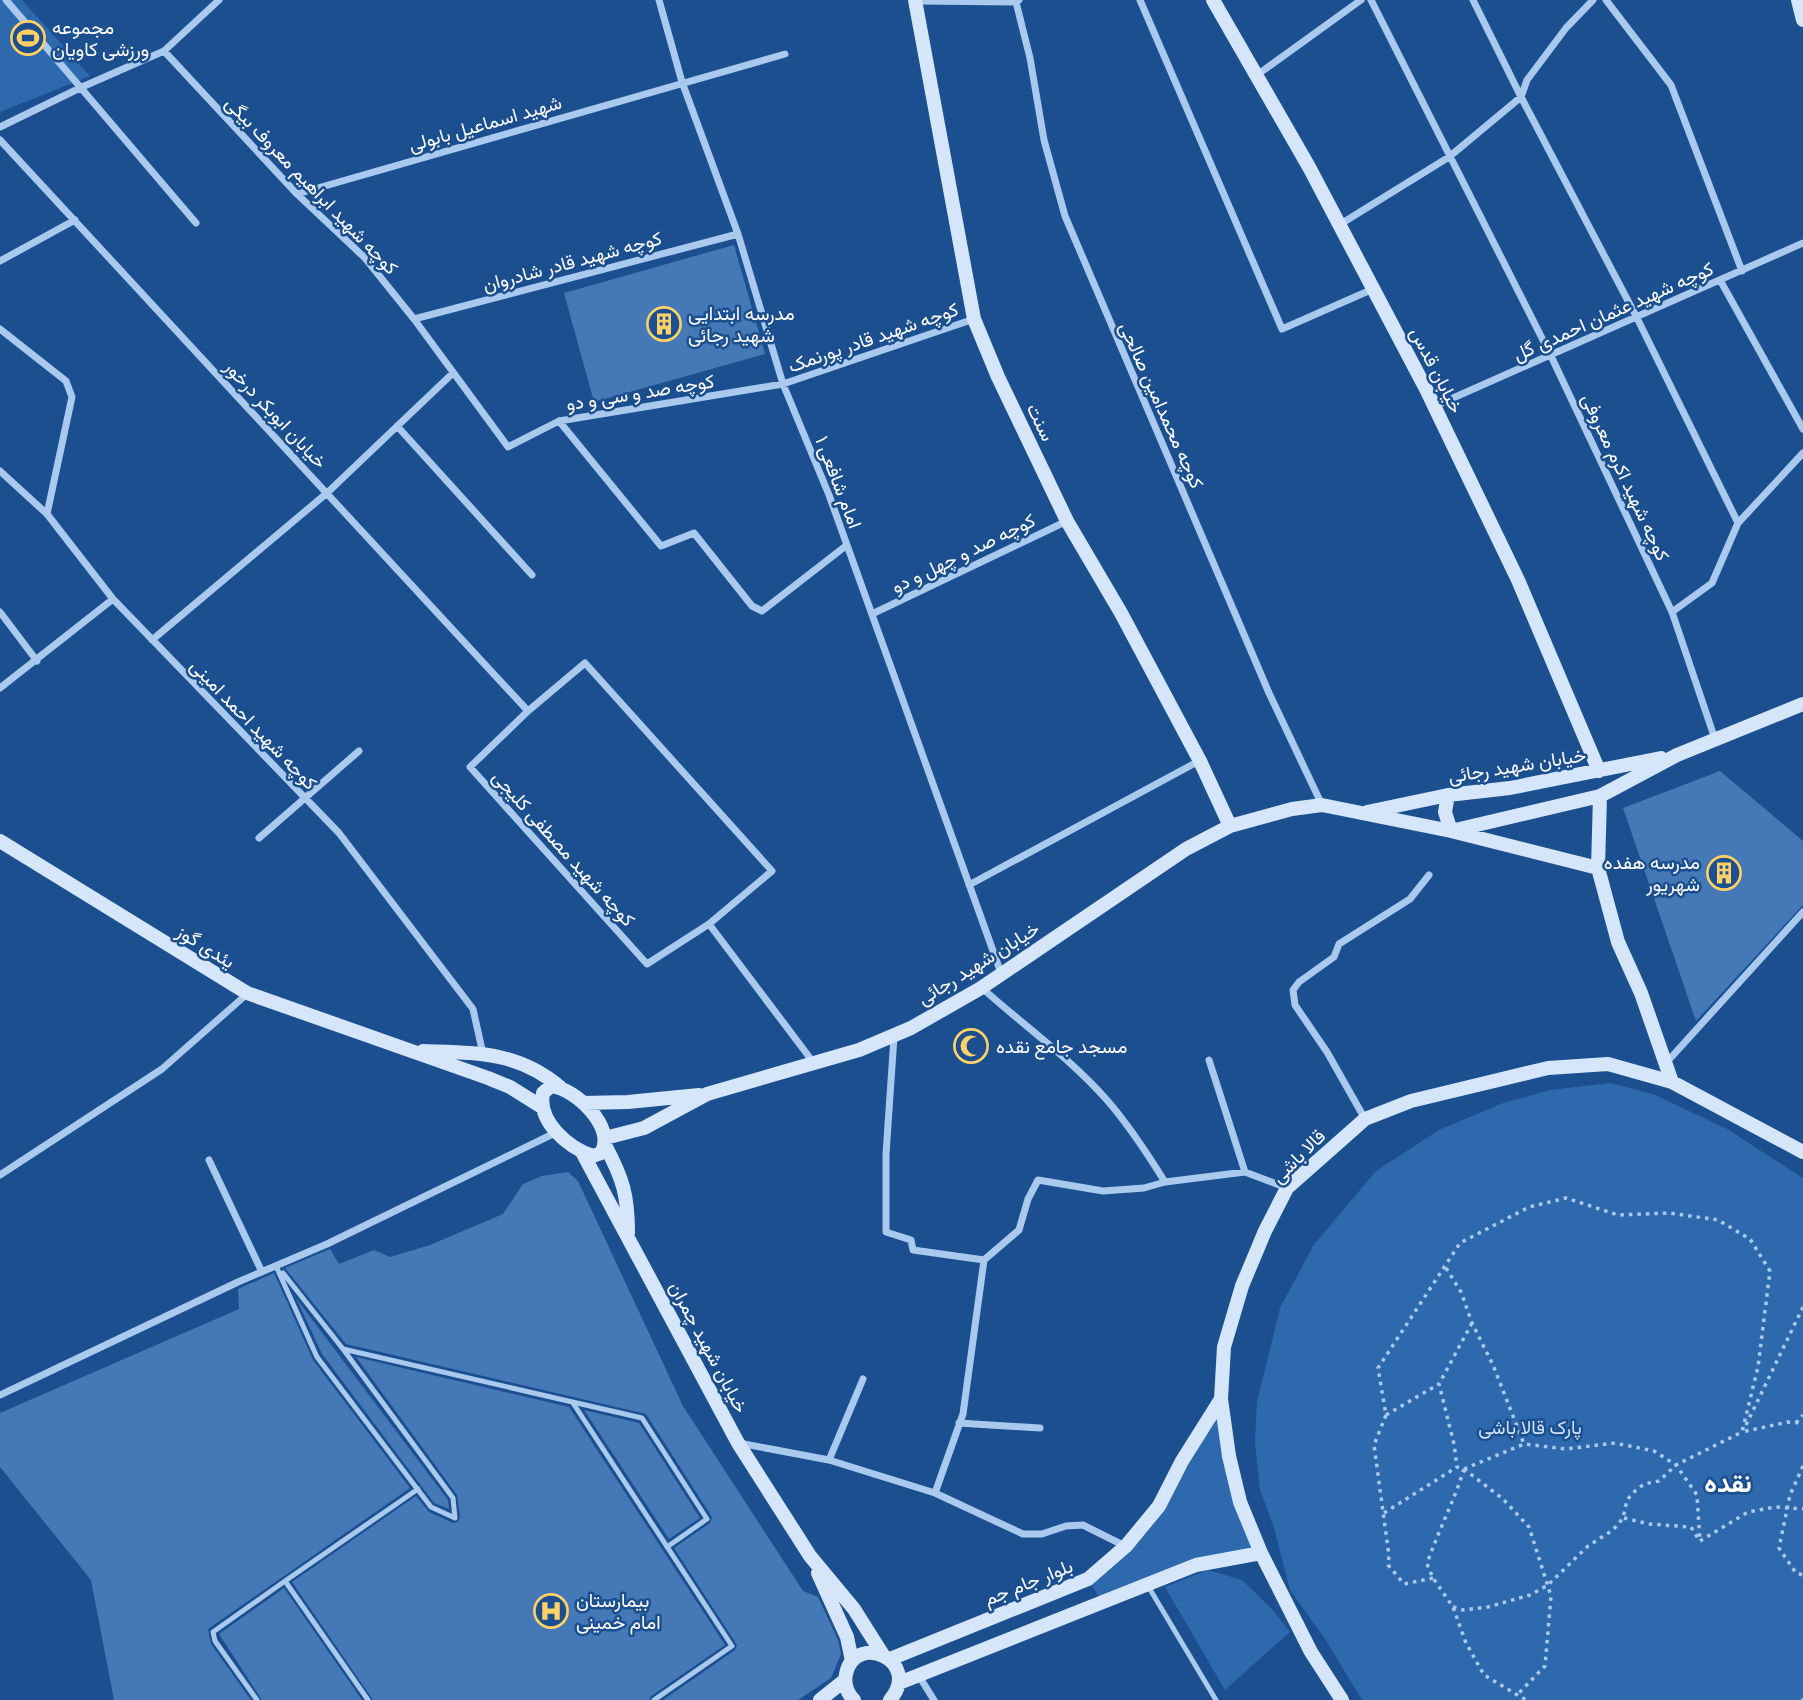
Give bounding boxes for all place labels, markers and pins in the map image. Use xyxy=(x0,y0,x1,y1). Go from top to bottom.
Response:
place label: مجموعه ورزشی کاویان xyxy=(52,15,149,61)
sports icon: مجموعه ورزشی کاویان xyxy=(9,19,47,57)
place label: مدرسه ابتدایی شهید رجائی xyxy=(688,301,795,347)
building icon: مدرسه ابتدایی شهید رجائی xyxy=(645,305,683,343)
place label: مدرسه هفده شهریور xyxy=(1604,850,1700,896)
building icon: مدرسه هفده شهریور xyxy=(1705,854,1743,892)
mosque icon: مسجد جامع نقده xyxy=(952,1027,990,1065)
place label: مسجد جامع نقده xyxy=(996,1034,1127,1060)
place label: بیمارستان امام خمینی xyxy=(576,1588,661,1635)
hospital icon: بیمارستان امام خمینی xyxy=(532,1592,570,1630)

